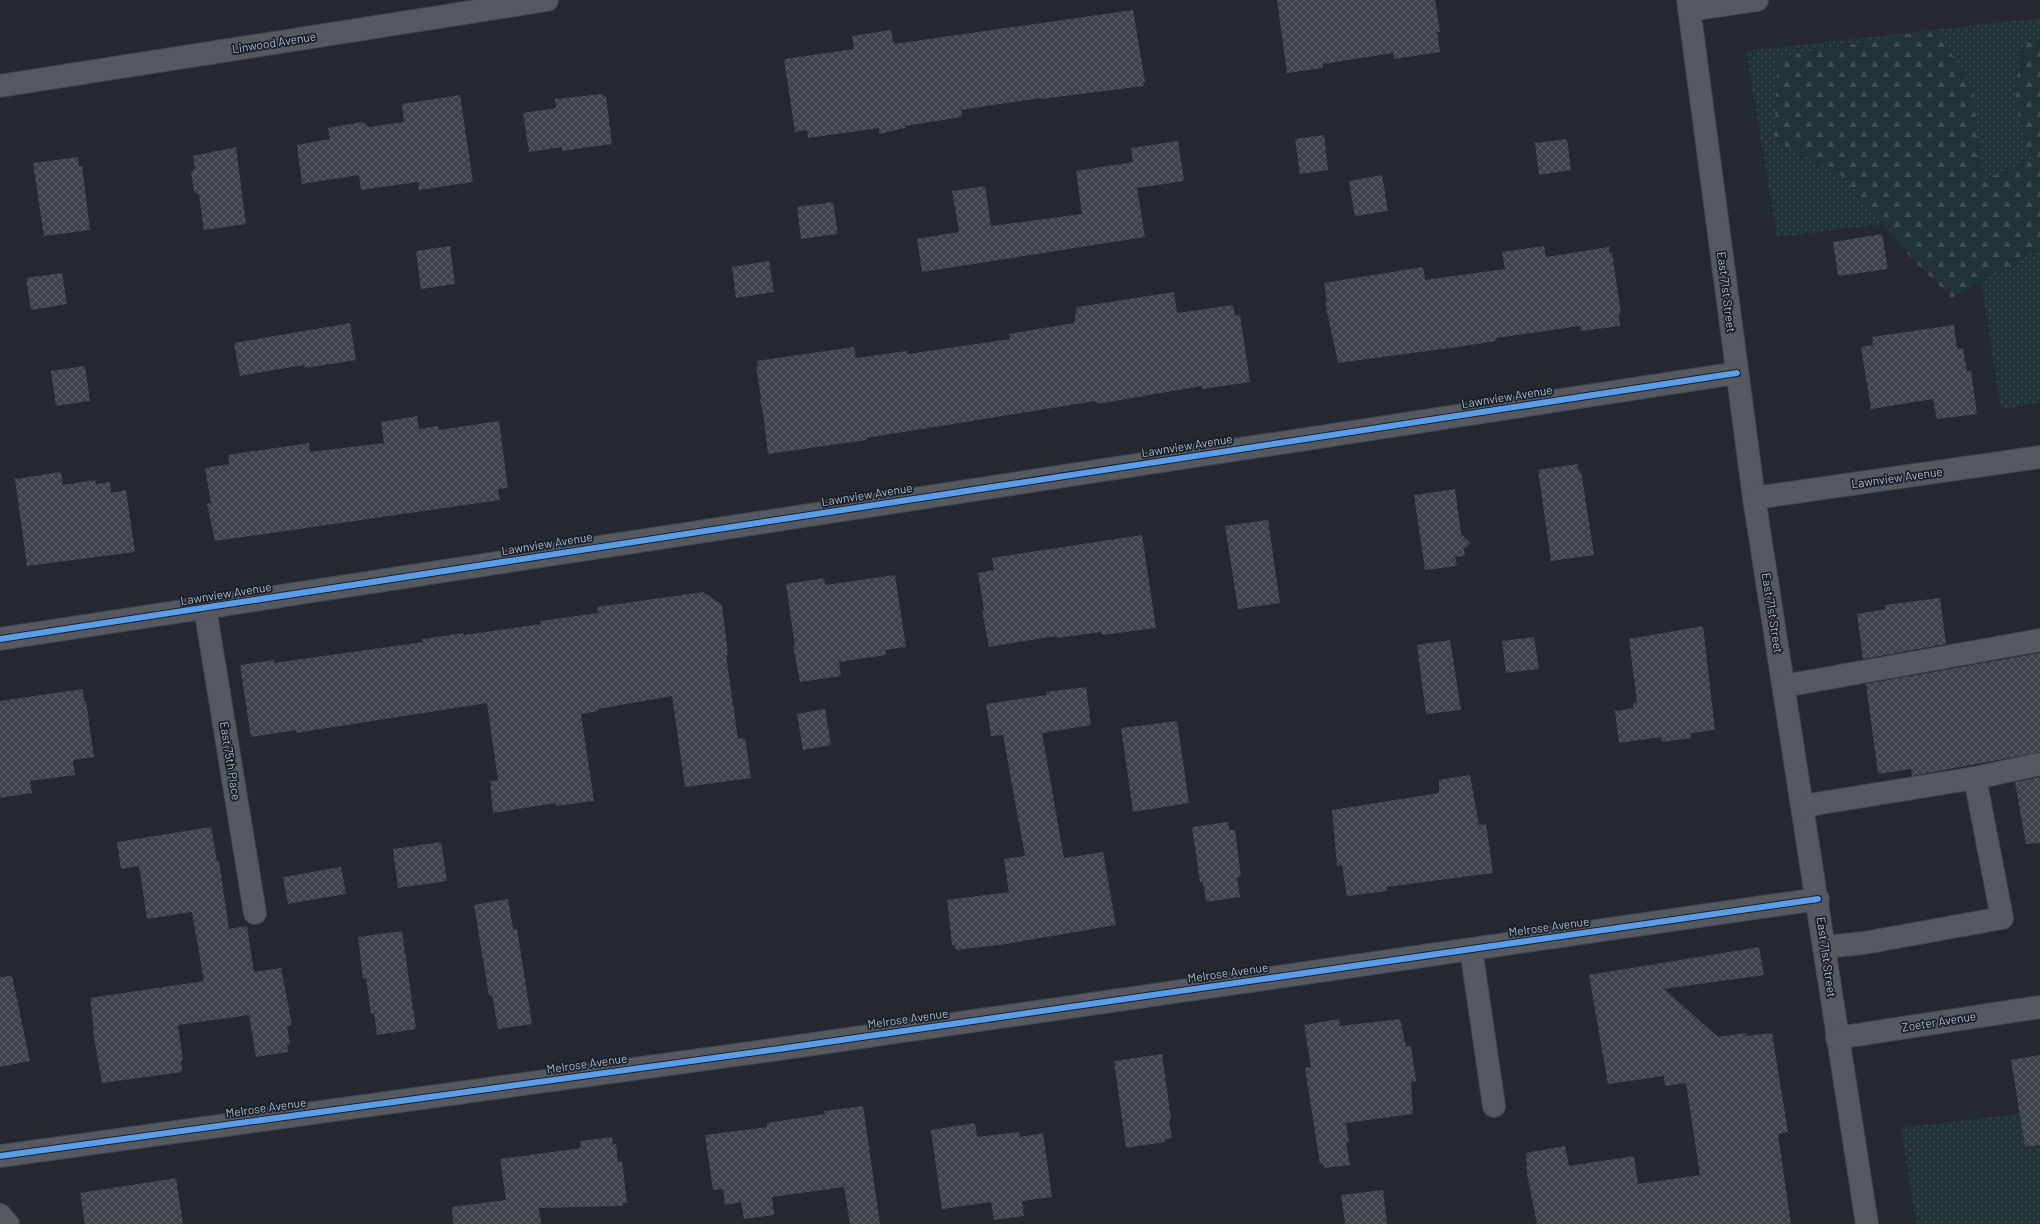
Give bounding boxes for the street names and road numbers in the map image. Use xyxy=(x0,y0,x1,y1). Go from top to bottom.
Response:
street label: Linwood Avenue xyxy=(231,28,317,56)
street label: East 71st Street xyxy=(1715,251,1739,333)
street label: Lawnview Avenue xyxy=(1460,382,1553,410)
street label: Lawnview Avenue xyxy=(1140,431,1233,459)
street label: Lawnview Avenue xyxy=(1850,464,1943,490)
street label: Lawnview Avenue xyxy=(820,480,913,508)
street label: Lawnview Avenue xyxy=(500,529,593,557)
street label: East 71st Street xyxy=(1760,572,1786,654)
street label: Lawnview Avenue xyxy=(179,579,272,607)
street label: East 75th Place xyxy=(218,720,244,801)
street label: Melrose Avenue xyxy=(1508,913,1590,939)
street label: East 71st Street xyxy=(1814,916,1840,998)
street label: Melrose Avenue xyxy=(1187,959,1269,985)
street label: Melrose Avenue xyxy=(867,1005,949,1031)
street label: Zoeter Avenue xyxy=(1901,1008,1977,1034)
street label: Melrose Avenue xyxy=(546,1050,628,1076)
street label: Melrose Avenue xyxy=(225,1094,307,1120)

